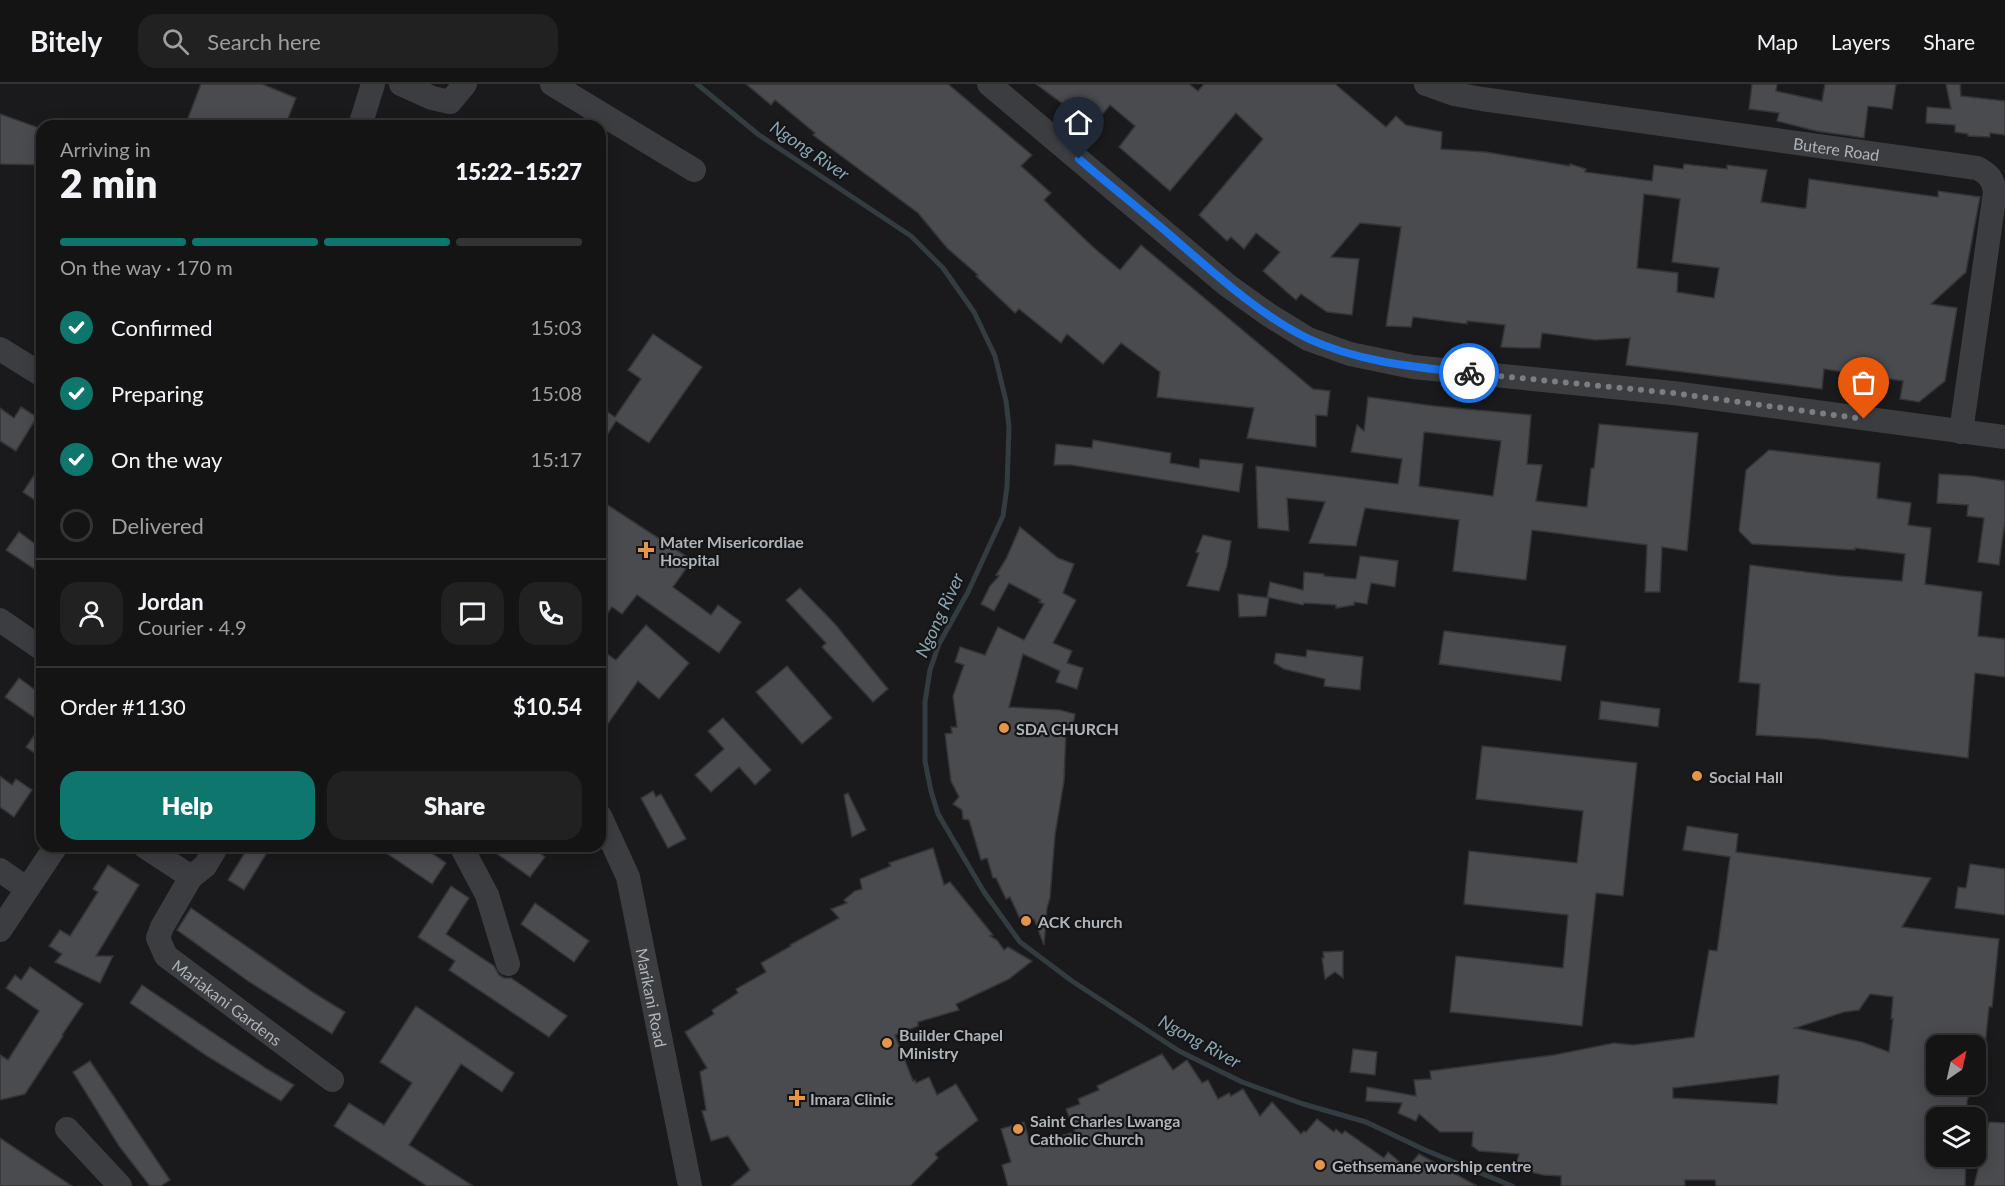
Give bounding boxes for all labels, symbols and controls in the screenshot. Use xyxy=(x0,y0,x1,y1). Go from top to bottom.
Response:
search box xyxy=(138,14,558,68)
text: Bitely xyxy=(30,24,102,58)
icon: search xyxy=(159,25,192,58)
text: Search here xyxy=(207,28,321,55)
text: Map xyxy=(1757,29,1798,54)
text: Layers xyxy=(1831,29,1890,54)
text: Share xyxy=(1923,29,1975,54)
pin xyxy=(1053,97,1104,159)
icon: home xyxy=(1062,106,1095,139)
water label: Ngong River xyxy=(766,116,854,185)
street label: Butere Road xyxy=(1792,133,1881,164)
text: Arriving in xyxy=(60,137,151,161)
text: 15:22–15:27 xyxy=(456,158,582,185)
text: 2 min xyxy=(60,160,157,206)
text: On the way · 170 m xyxy=(60,255,233,279)
icon: check xyxy=(60,311,93,344)
text: Confirmed xyxy=(111,314,213,341)
text: 15:03 xyxy=(531,315,582,339)
courier xyxy=(1439,343,1499,403)
icon: bike xyxy=(1453,357,1486,390)
pin xyxy=(1838,357,1889,419)
icon: bag xyxy=(1847,366,1880,399)
icon: check xyxy=(60,377,93,410)
text: Preparing xyxy=(111,380,203,407)
text: 15:08 xyxy=(531,381,582,405)
icon: check xyxy=(60,443,93,476)
text: On the way xyxy=(111,446,222,473)
text: 15:17 xyxy=(531,447,582,471)
text: Delivered xyxy=(111,512,204,539)
place label: Mater Misericordiae Hospital xyxy=(660,532,804,569)
marker: Mater Misericordiae Hospital xyxy=(637,541,655,559)
water label: Ngong River xyxy=(910,569,968,661)
button: person xyxy=(60,582,123,645)
button: chat xyxy=(441,582,504,645)
button: phone xyxy=(519,582,582,645)
text: Jordan xyxy=(138,588,204,615)
text: Courier · 4.9 xyxy=(138,615,247,639)
text: Order #1130 xyxy=(60,693,186,720)
text: $10.54 xyxy=(513,693,582,720)
place label: SDA CHURCH xyxy=(1016,719,1119,738)
marker: SDA CHURCH xyxy=(997,721,1011,735)
place label: Social Hall xyxy=(1709,767,1783,786)
marker: Social Hall xyxy=(1690,769,1704,783)
button: Help xyxy=(60,771,315,840)
button: Share xyxy=(327,771,582,840)
place label: ACK church xyxy=(1037,912,1122,931)
marker: ACK church xyxy=(1019,914,1033,928)
street label: Marikani Road xyxy=(633,946,671,1049)
street label: Mariakani Gardens xyxy=(169,955,286,1049)
water label: Ngong River xyxy=(1155,1009,1246,1073)
place label: Builder Chapel Ministry xyxy=(899,1025,1003,1062)
north arrow xyxy=(1926,1035,1986,1095)
map controls xyxy=(1926,1035,1986,1167)
marker: Builder Chapel Ministry xyxy=(880,1036,894,1050)
marker: Imara Clinic xyxy=(788,1089,806,1107)
place label: Imara Clinic xyxy=(810,1089,894,1108)
button: layers xyxy=(1926,1107,1986,1167)
place label: Saint Charles Lwanga Catholic Church xyxy=(1030,1111,1180,1148)
marker: Saint Charles Lwanga Catholic Church xyxy=(1011,1122,1025,1136)
place label: Gethsemane worship centre xyxy=(1332,1156,1532,1175)
marker: Gethsemane worship centre xyxy=(1313,1158,1327,1172)

